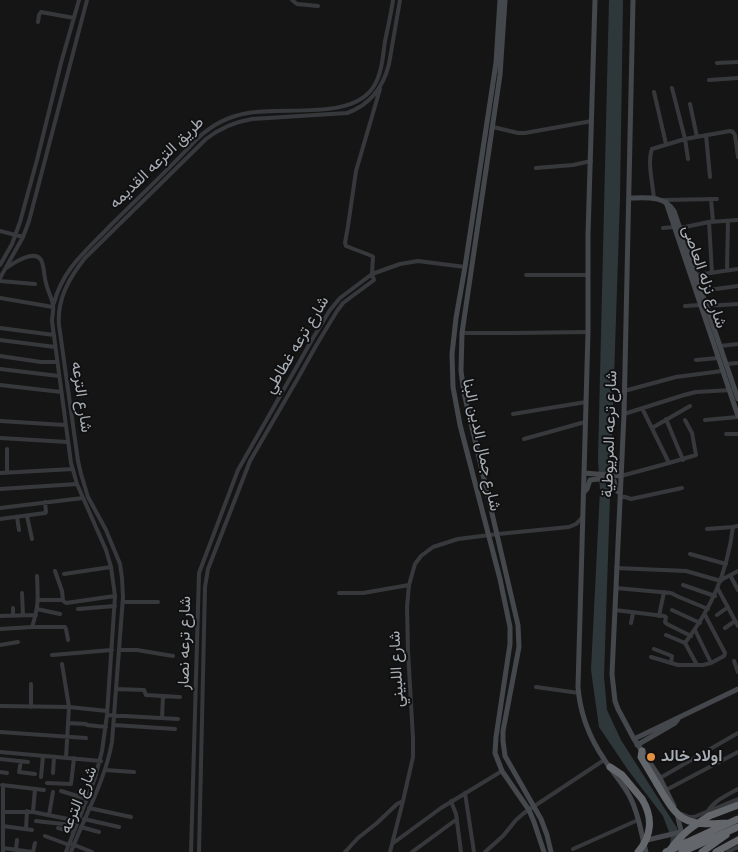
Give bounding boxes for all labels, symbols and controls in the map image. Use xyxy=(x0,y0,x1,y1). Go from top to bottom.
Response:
street label: طريق الترعه القديمه xyxy=(106,113,208,213)
street label: شارع نزله العاصى xyxy=(677,223,731,331)
street label: شارع ترعه غطاطي xyxy=(260,293,334,397)
street label: شارع الترعه xyxy=(67,360,95,434)
street label: شارع ترعه المريوطية xyxy=(598,370,622,498)
street label: شارع جمال الدين البنا xyxy=(458,377,504,513)
street label: شارع ترعه نصار xyxy=(175,596,195,690)
street label: شارع اللبيني xyxy=(385,630,409,708)
place label: اولاد خالد xyxy=(661,747,722,767)
marker: اولاد خالد xyxy=(645,751,657,763)
street label: شارع الترعه xyxy=(56,763,102,837)

